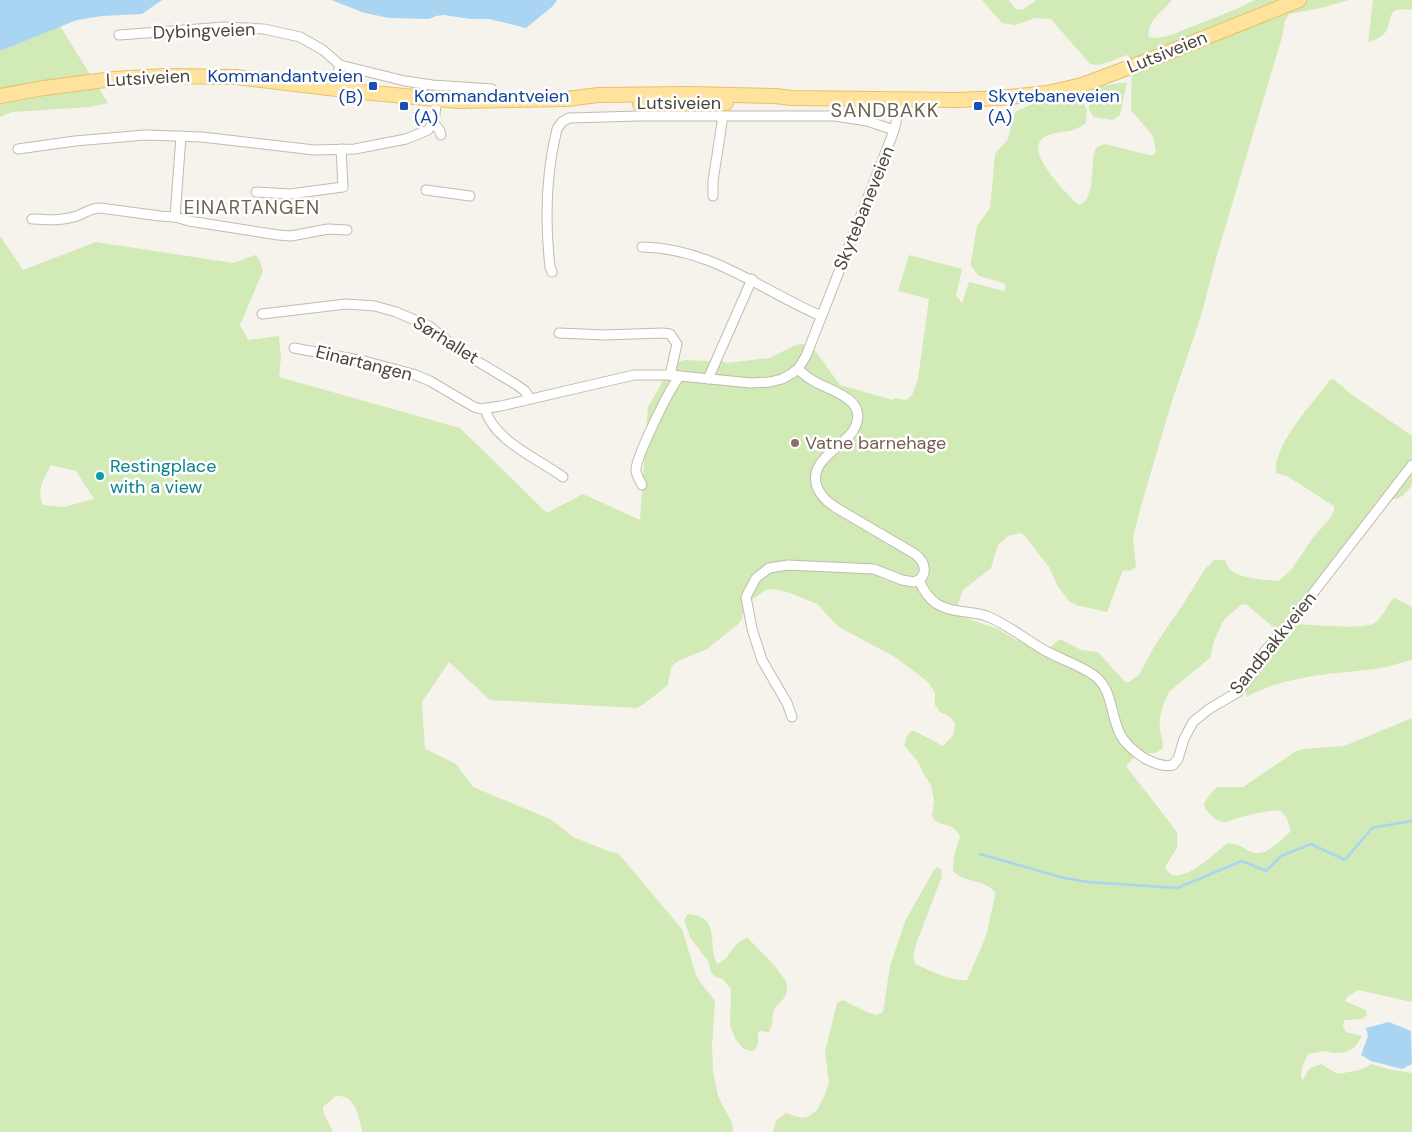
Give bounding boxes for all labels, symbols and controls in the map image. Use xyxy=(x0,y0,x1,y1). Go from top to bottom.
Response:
street label: Dybingveien xyxy=(152,17,256,45)
street label: Lutsiveien xyxy=(1123,25,1211,79)
street label: Lutsiveien xyxy=(105,64,191,92)
place label: Kommandantveien (B) xyxy=(208,64,363,109)
marker: Kommandantveien (B) xyxy=(367,80,379,92)
place label: Kommandantveien (A) xyxy=(414,84,569,129)
place label: Skytebaneveien (A) xyxy=(988,84,1120,129)
street label: Lutsiveien xyxy=(637,91,721,115)
district label: SANDBAKK xyxy=(831,97,939,123)
marker: Kommandantveien (A) xyxy=(398,100,410,112)
marker: Skytebaneveien (A) xyxy=(972,100,984,112)
street label: Skytebaneveien xyxy=(828,142,900,274)
district label: EINARTANGEN xyxy=(184,195,320,220)
street label: Sørhallet xyxy=(409,310,483,370)
street label: Einartangen xyxy=(313,339,415,387)
place label: Vatne barnehage xyxy=(805,431,946,455)
marker: Vatne barnehage xyxy=(789,437,801,449)
place label: Restingplace with a view xyxy=(110,454,216,499)
marker: Restingplace with a view xyxy=(94,470,106,482)
street label: Sandbakkveien xyxy=(1224,587,1322,699)

